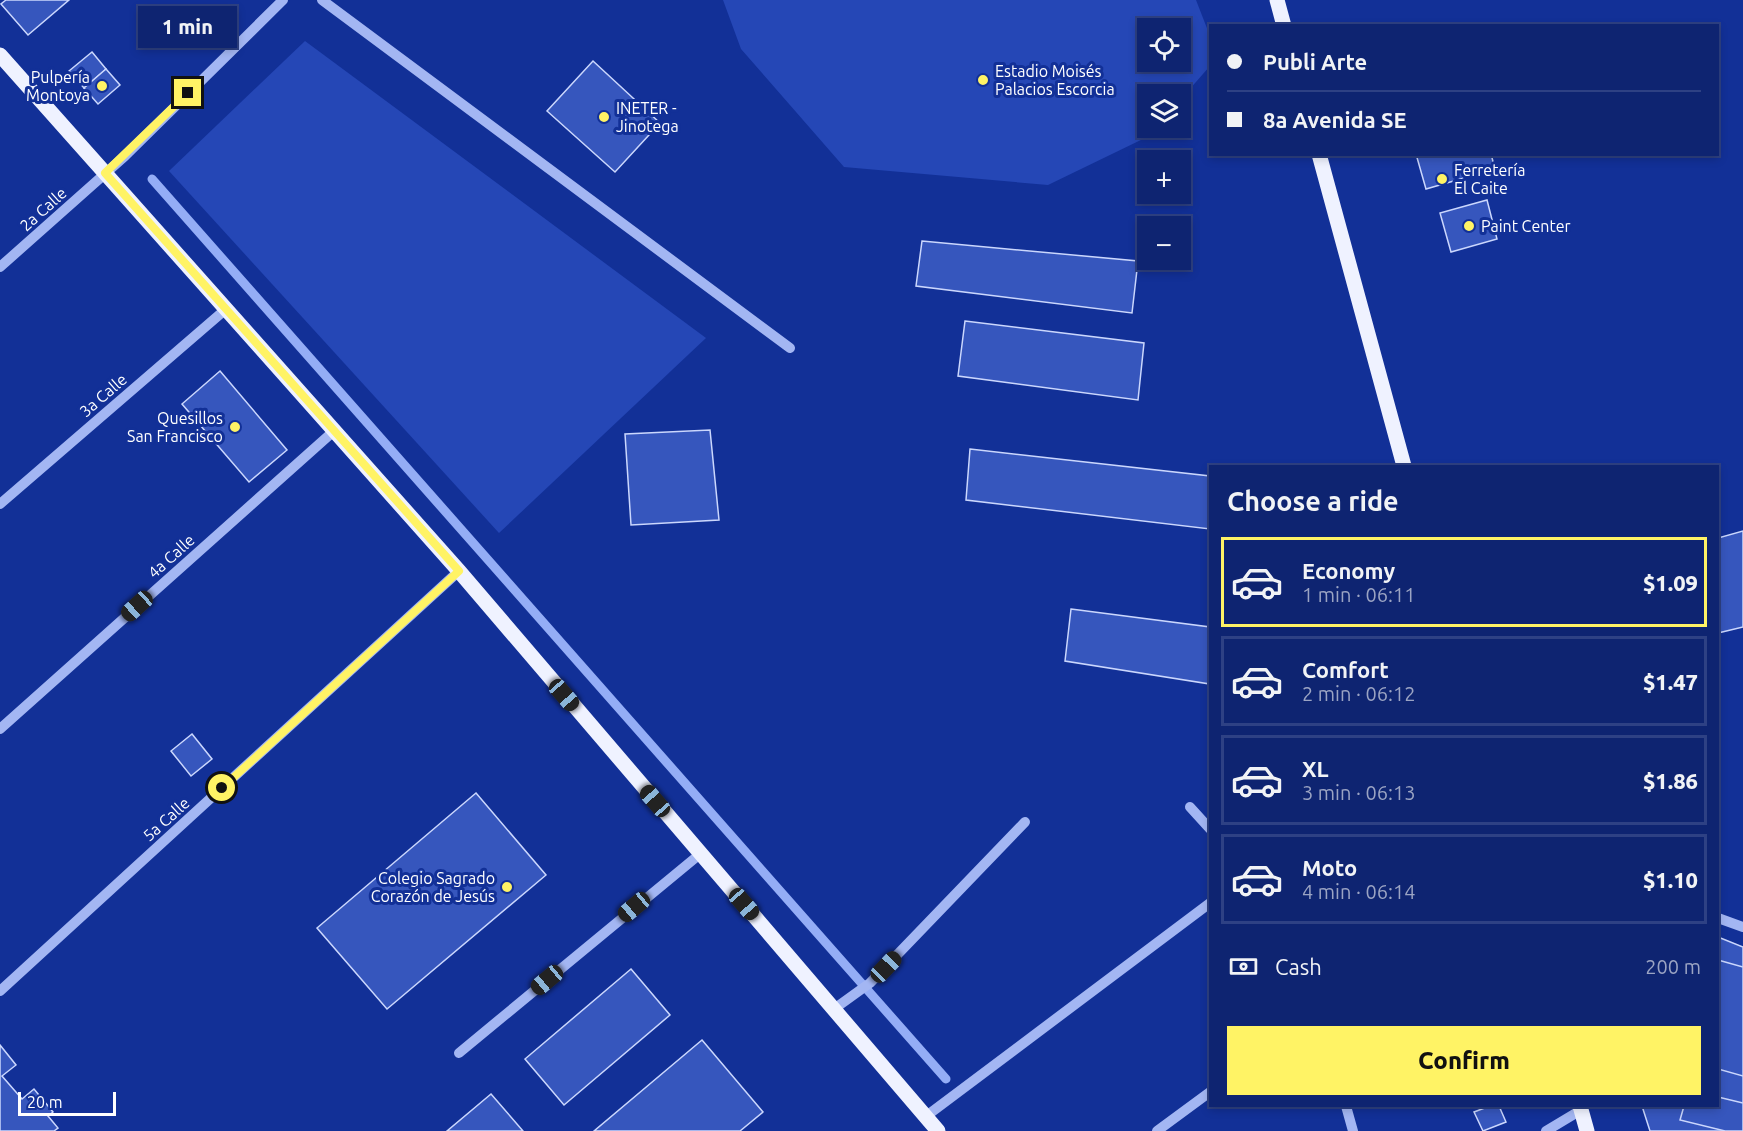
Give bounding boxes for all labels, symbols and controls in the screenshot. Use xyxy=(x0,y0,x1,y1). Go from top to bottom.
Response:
callout: 1 min xyxy=(138,6,237,48)
text: 1 min xyxy=(162,15,213,38)
map controls xyxy=(1137,18,1191,270)
button: locate xyxy=(1137,18,1191,72)
text: Publi Arte xyxy=(1263,49,1367,74)
place label: Estadio Moisés Palacios Escorcia xyxy=(995,62,1115,98)
place label: Pulpería Montoya xyxy=(26,68,90,104)
marker: Estadio Moisés Palacios Escorcia xyxy=(976,73,990,87)
marker: Pulpería Montoya xyxy=(95,79,109,93)
route end xyxy=(174,79,201,106)
button: layers xyxy=(1137,84,1191,138)
place label: INETER - Jinotega xyxy=(616,99,679,135)
text: 8a Avenida SE xyxy=(1263,107,1407,132)
marker: INETER - Jinotega xyxy=(597,110,611,124)
button: + xyxy=(1137,150,1191,204)
place label: Ferretería El Caite xyxy=(1454,161,1525,197)
marker: Ferretería El Caite xyxy=(1435,172,1449,186)
street label: 2a Calle xyxy=(16,184,70,234)
button: − xyxy=(1137,216,1191,270)
place label: Paint Center xyxy=(1481,217,1571,235)
marker: Paint Center xyxy=(1462,219,1476,233)
street label: 3a Calle xyxy=(76,370,130,420)
place label: Quesillos San Francisco xyxy=(127,409,223,445)
marker: Quesillos San Francisco xyxy=(228,420,242,434)
text: Choose a ride xyxy=(1227,486,1399,516)
street label: 4a Calle xyxy=(144,531,198,581)
icon: car xyxy=(1230,555,1284,609)
text: Economy xyxy=(1302,558,1395,583)
text: $1.09 xyxy=(1643,570,1698,595)
text: 1 min · 06:11 xyxy=(1302,583,1416,606)
car xyxy=(118,587,156,625)
icon: car xyxy=(1230,654,1284,708)
text: Comfort xyxy=(1302,657,1389,682)
text: $1.47 xyxy=(1643,669,1698,694)
car xyxy=(545,676,583,714)
text: 2 min · 06:12 xyxy=(1302,682,1416,705)
icon: car xyxy=(1230,753,1284,807)
text: XL xyxy=(1302,756,1329,781)
text: $1.86 xyxy=(1643,768,1698,793)
route start xyxy=(208,774,235,801)
text: 3 min · 06:13 xyxy=(1302,781,1416,804)
car xyxy=(636,782,674,820)
street label: 5a Calle xyxy=(139,794,193,844)
icon: car xyxy=(1230,852,1284,906)
text: Moto xyxy=(1302,855,1357,880)
text: $1.10 xyxy=(1643,867,1698,892)
place label: Colegio Sagrado Corazón de Jesús xyxy=(371,869,495,905)
marker: Colegio Sagrado Corazón de Jesús xyxy=(500,880,514,894)
text: 4 min · 06:14 xyxy=(1302,880,1416,903)
car xyxy=(725,885,763,923)
car xyxy=(614,889,654,925)
car xyxy=(867,948,905,986)
icon: cash xyxy=(1227,950,1260,983)
text: Cash xyxy=(1275,954,1322,979)
text: 200 m xyxy=(1645,955,1701,978)
car xyxy=(527,962,567,998)
button: Confirm xyxy=(1227,1026,1701,1095)
scale bar xyxy=(18,1089,116,1116)
text: 20 m xyxy=(27,1093,63,1111)

